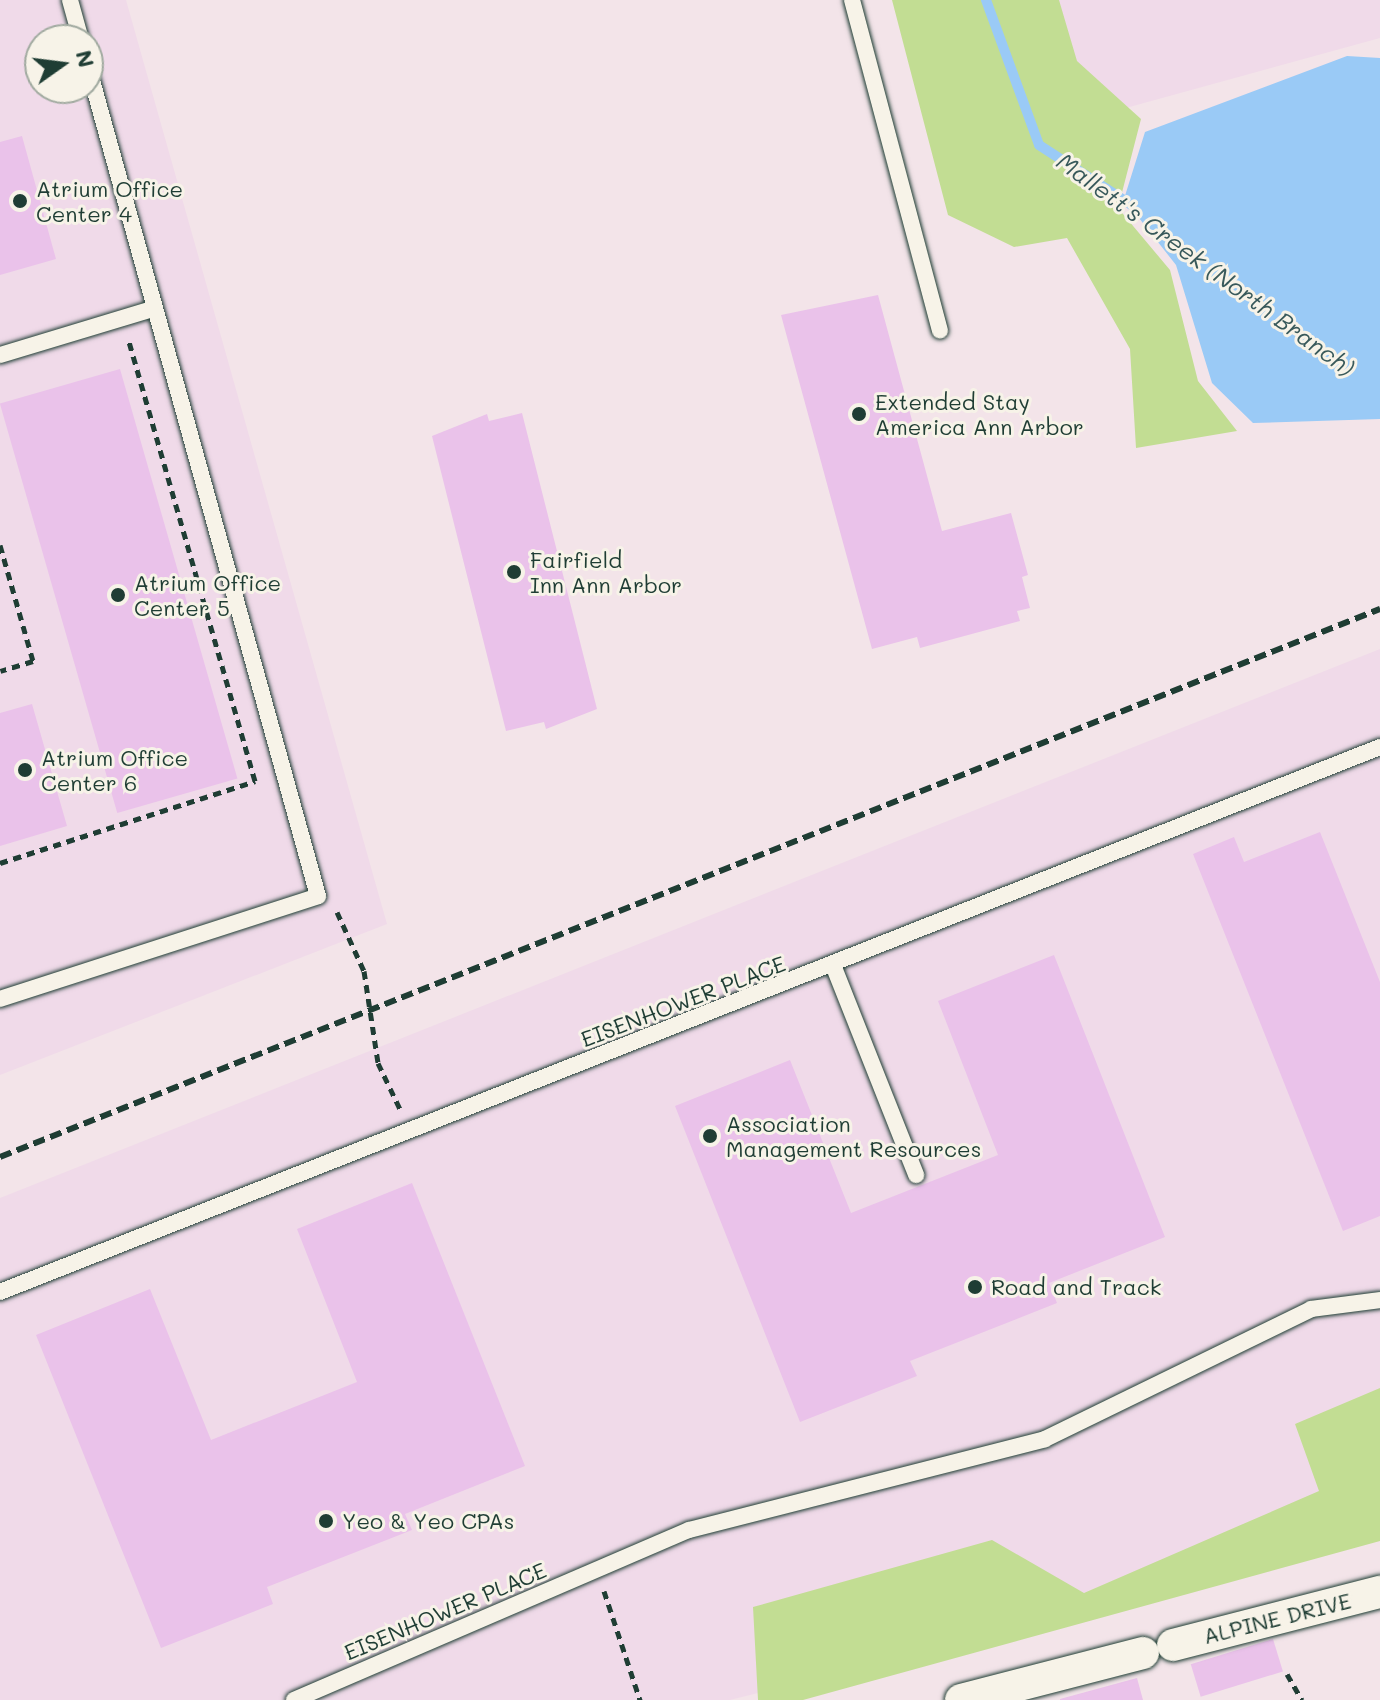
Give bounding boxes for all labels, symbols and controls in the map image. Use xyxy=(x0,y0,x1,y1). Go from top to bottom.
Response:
north arrow xyxy=(24,24,104,104)
text: N xyxy=(70,47,102,70)
water label: Mallett's Creek (North Branch) xyxy=(1052,146,1360,382)
place label: Atrium Office Center 4 xyxy=(36,175,183,226)
marker: Atrium Office Center 4 xyxy=(11,192,29,210)
place label: Extended Stay America Ann Arbor xyxy=(875,388,1084,440)
marker: Extended Stay America Ann Arbor xyxy=(850,405,868,423)
place label: Fairfield Inn Ann Arbor xyxy=(530,546,682,598)
marker: Fairfield Inn Ann Arbor xyxy=(505,563,523,581)
place label: Atrium Office Center 5 xyxy=(134,569,281,620)
marker: Atrium Office Center 5 xyxy=(109,586,127,604)
place label: Atrium Office Center 6 xyxy=(41,744,188,796)
marker: Atrium Office Center 6 xyxy=(16,761,34,779)
street label: EISENHOWER PLACE xyxy=(577,950,789,1052)
place label: Association Management Resources xyxy=(726,1110,981,1162)
marker: Association Management Resources xyxy=(701,1127,719,1145)
place label: Road and Track xyxy=(991,1274,1161,1300)
marker: Road and Track xyxy=(966,1278,984,1296)
place label: Yeo & Yeo CPAs xyxy=(342,1508,514,1534)
marker: Yeo & Yeo CPAs xyxy=(317,1512,335,1530)
street label: EISENHOWER PLACE xyxy=(340,1556,550,1666)
street label: ALPINE DRIVE xyxy=(1200,1587,1354,1649)

